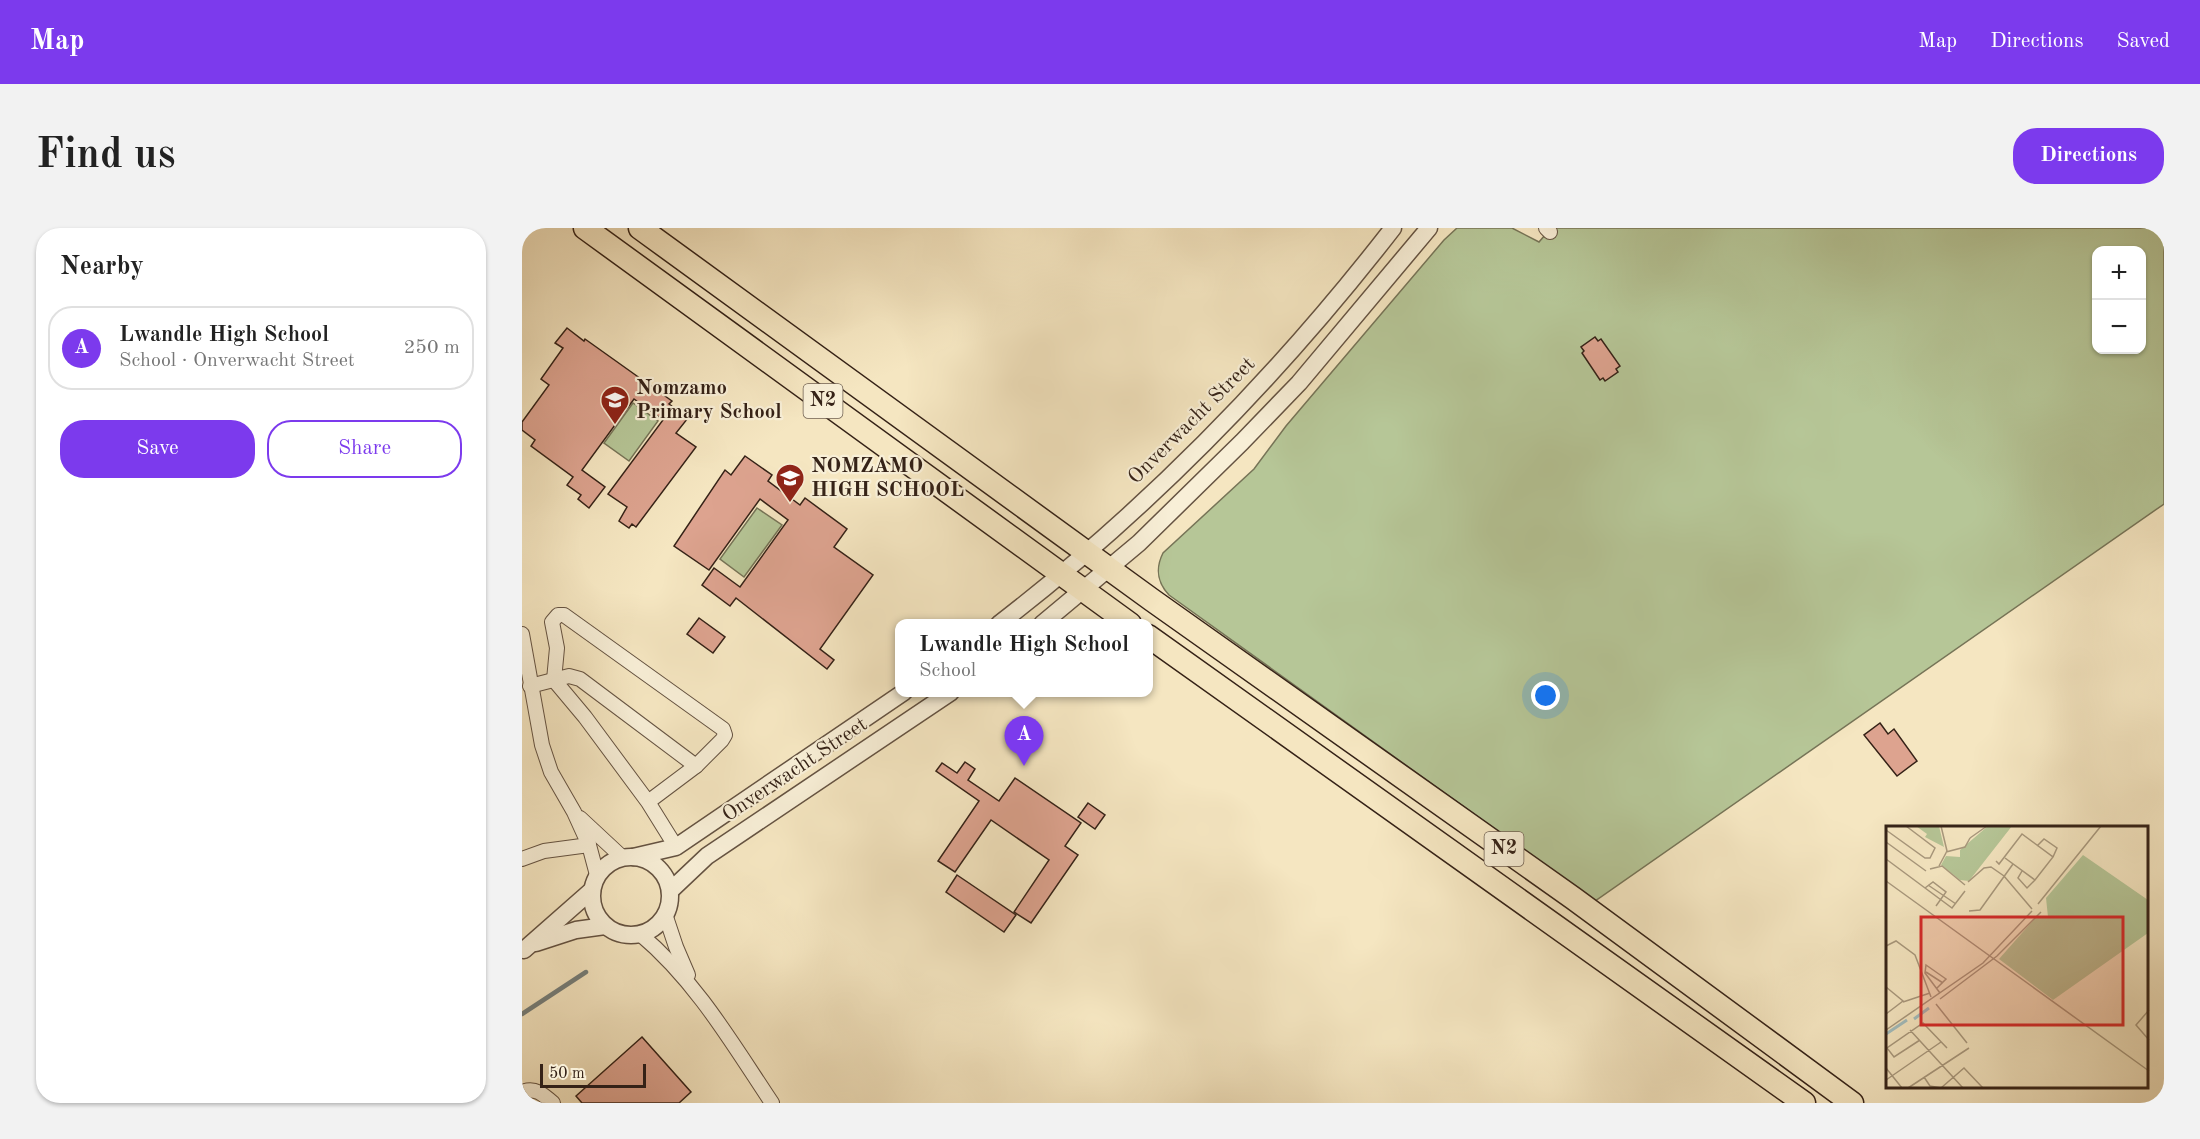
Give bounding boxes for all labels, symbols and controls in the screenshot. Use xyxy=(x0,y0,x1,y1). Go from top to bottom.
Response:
text: Map xyxy=(30,28,84,56)
text: Map xyxy=(1918,31,1957,52)
text: Directions xyxy=(1990,31,2084,52)
text: Saved xyxy=(2117,31,2170,52)
button: Directions xyxy=(2013,128,2164,184)
text: Find us xyxy=(36,135,175,177)
map controls xyxy=(2092,246,2146,354)
button: + xyxy=(2092,246,2146,300)
text: Nearby xyxy=(60,254,144,280)
button: − xyxy=(2092,300,2146,354)
text: Lwandle High School xyxy=(119,324,329,346)
text: A xyxy=(74,338,89,358)
text: 250 m xyxy=(404,338,460,358)
text: School · Onverwacht Street xyxy=(119,351,355,371)
street label: Onverwacht Street xyxy=(1125,354,1259,488)
place label: Nomzamo Primary School xyxy=(636,378,782,423)
school or university icon: Nomzamo Primary School xyxy=(599,384,631,426)
road number: N2 xyxy=(804,384,842,418)
button: Save xyxy=(60,420,255,478)
button: Share xyxy=(267,420,462,478)
place label: NOMZAMO HIGH SCHOOL xyxy=(811,456,964,501)
school or university icon: NOMZAMO HIGH SCHOOL xyxy=(774,462,806,504)
popup xyxy=(895,619,1153,697)
text: Lwandle High School xyxy=(919,634,1129,656)
text: School xyxy=(919,661,976,681)
your location xyxy=(1531,681,1560,710)
street label: Onverwacht Street xyxy=(719,714,871,826)
pin: A xyxy=(1004,716,1044,766)
inset map xyxy=(1886,826,2149,1088)
road number: N2 xyxy=(1484,832,1524,866)
scale bar xyxy=(540,1061,646,1088)
text: 50 m xyxy=(549,1066,585,1082)

